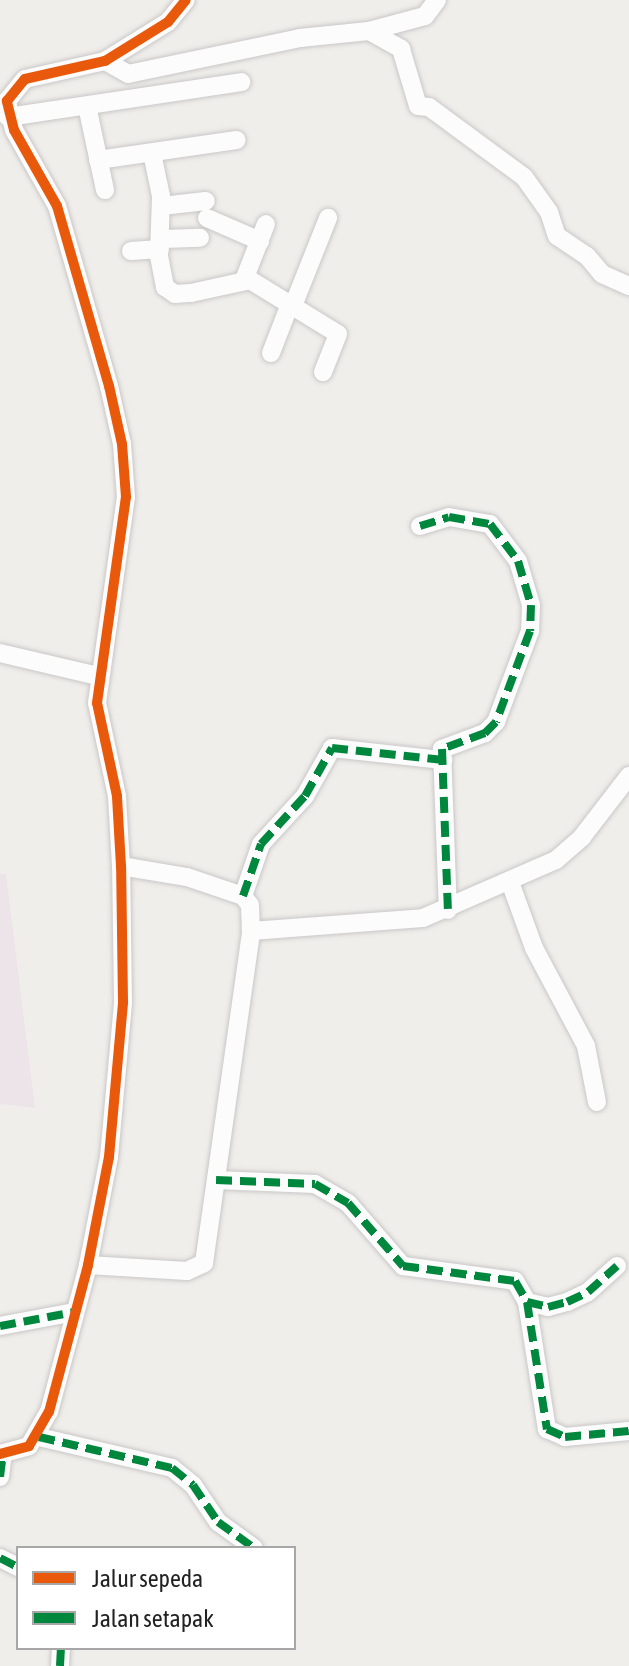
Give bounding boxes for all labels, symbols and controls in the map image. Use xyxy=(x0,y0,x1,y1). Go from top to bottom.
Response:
legend xyxy=(16,1546,296,1650)
text: Jalur sepeda xyxy=(92,1565,203,1592)
text: Jalan setapak xyxy=(92,1605,214,1632)

